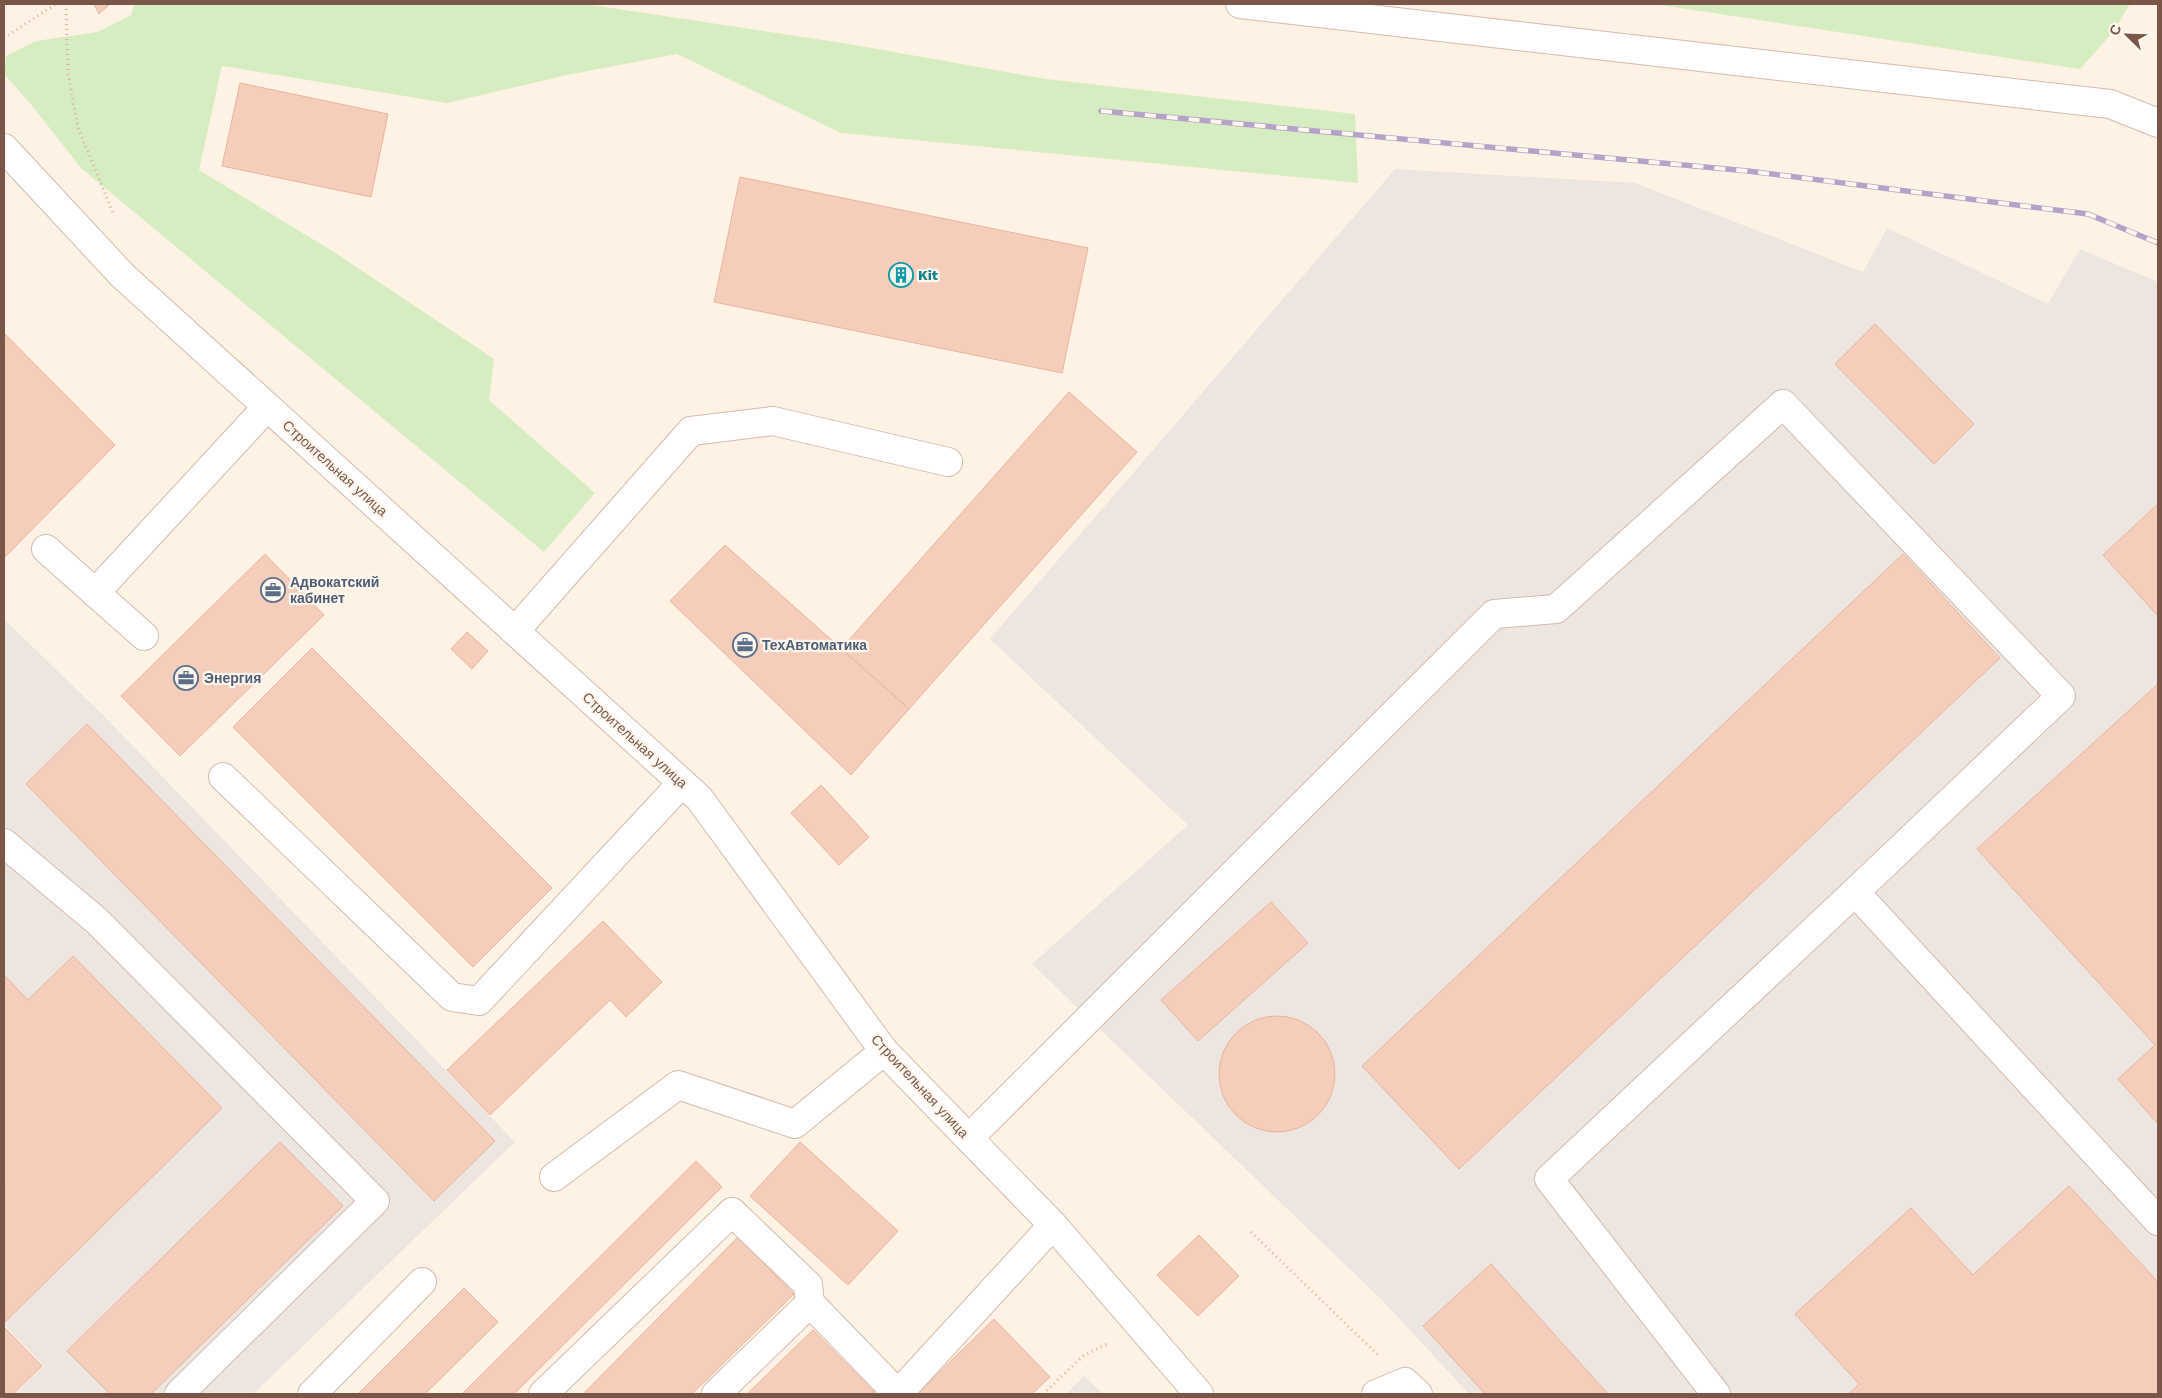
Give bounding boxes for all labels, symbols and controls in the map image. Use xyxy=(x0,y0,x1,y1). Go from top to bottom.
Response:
north arrow xyxy=(2102,10,2152,60)
text: С xyxy=(2106,22,2124,38)
building icon: Kit xyxy=(888,262,914,288)
place label: Kit xyxy=(918,267,938,283)
street label: Строительная улица xyxy=(279,417,391,519)
place label: Адвокатский кабинет xyxy=(290,574,379,606)
office icon: Адвокатский кабинет xyxy=(260,577,286,603)
office icon: ТехАвтоматика xyxy=(732,632,758,658)
place label: ТехАвтоматика xyxy=(762,637,867,653)
office icon: Энергия xyxy=(173,665,199,691)
place label: Энергия xyxy=(204,670,261,686)
street label: Строительная улица xyxy=(579,689,691,791)
street label: Строительная улица xyxy=(868,1031,972,1141)

